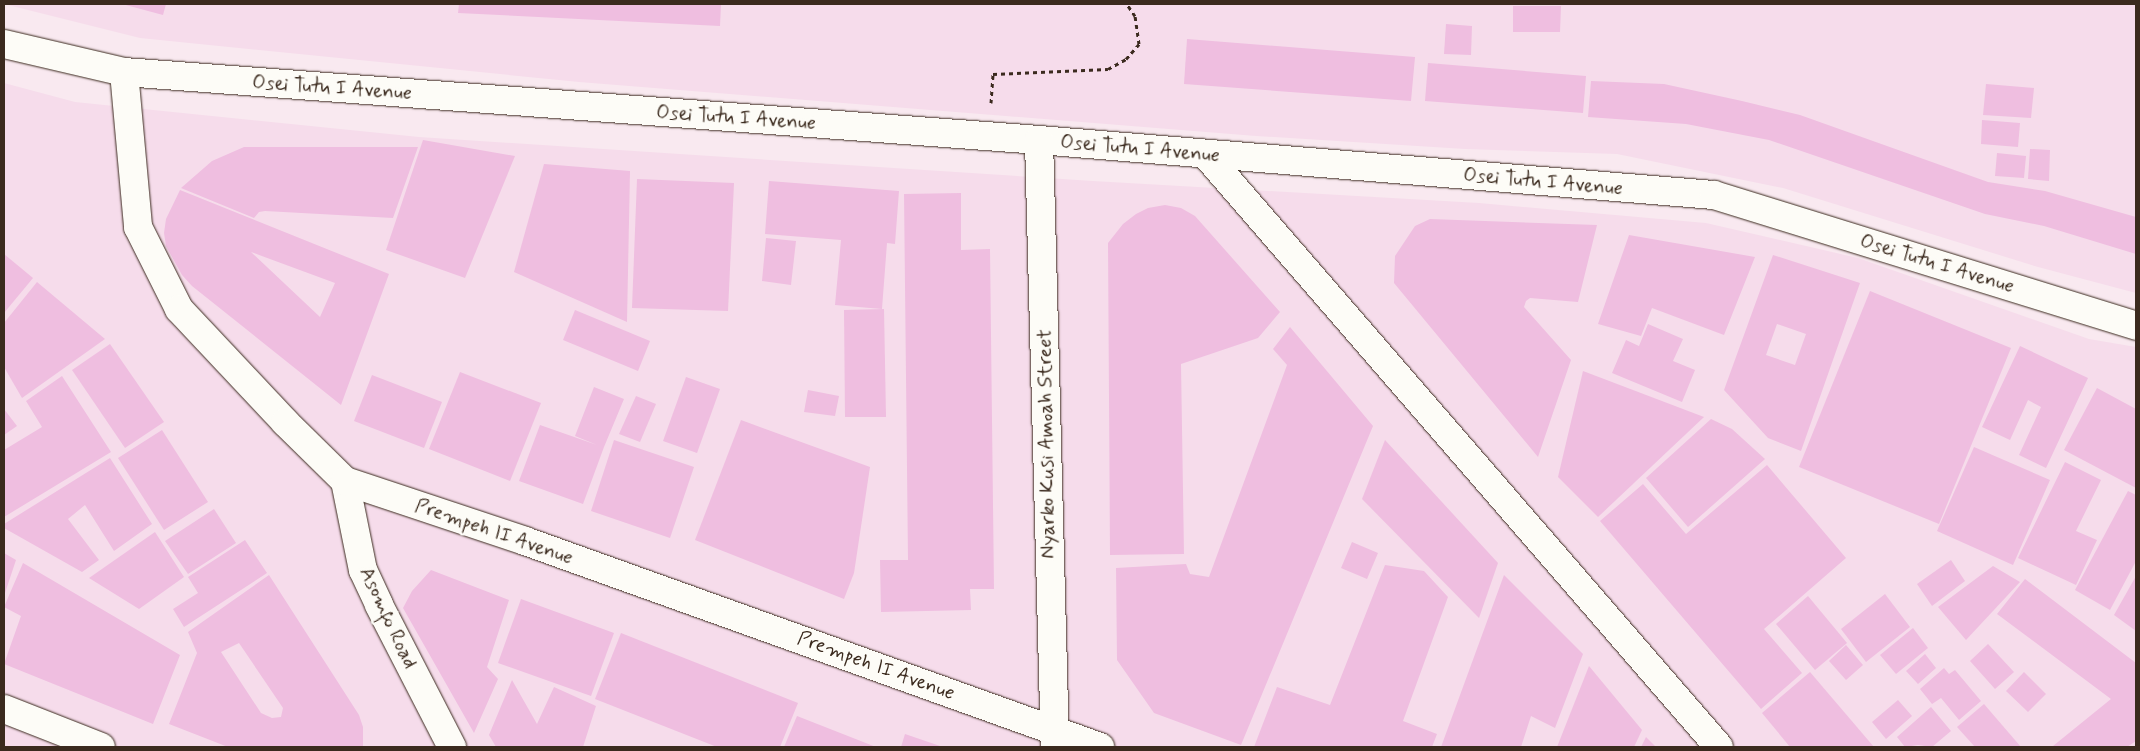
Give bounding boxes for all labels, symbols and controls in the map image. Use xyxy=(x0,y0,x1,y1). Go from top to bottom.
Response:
street label: Osei Tutu I Avenue xyxy=(250,70,414,106)
street label: Osei Tutu I Avenue xyxy=(654,100,818,136)
street label: Osei Tutu I Avenue xyxy=(1058,130,1222,168)
street label: Osei Tutu I Avenue xyxy=(1461,163,1625,201)
street label: Osei Tutu I Avenue xyxy=(1856,229,2018,299)
street label: Nyarko Kusi Amoah Street xyxy=(1033,328,1061,560)
street label: Prempeh II Avenue xyxy=(408,492,580,572)
street label: Asomfo Road xyxy=(354,563,422,673)
street label: Prempeh II Avenue xyxy=(790,625,962,707)

